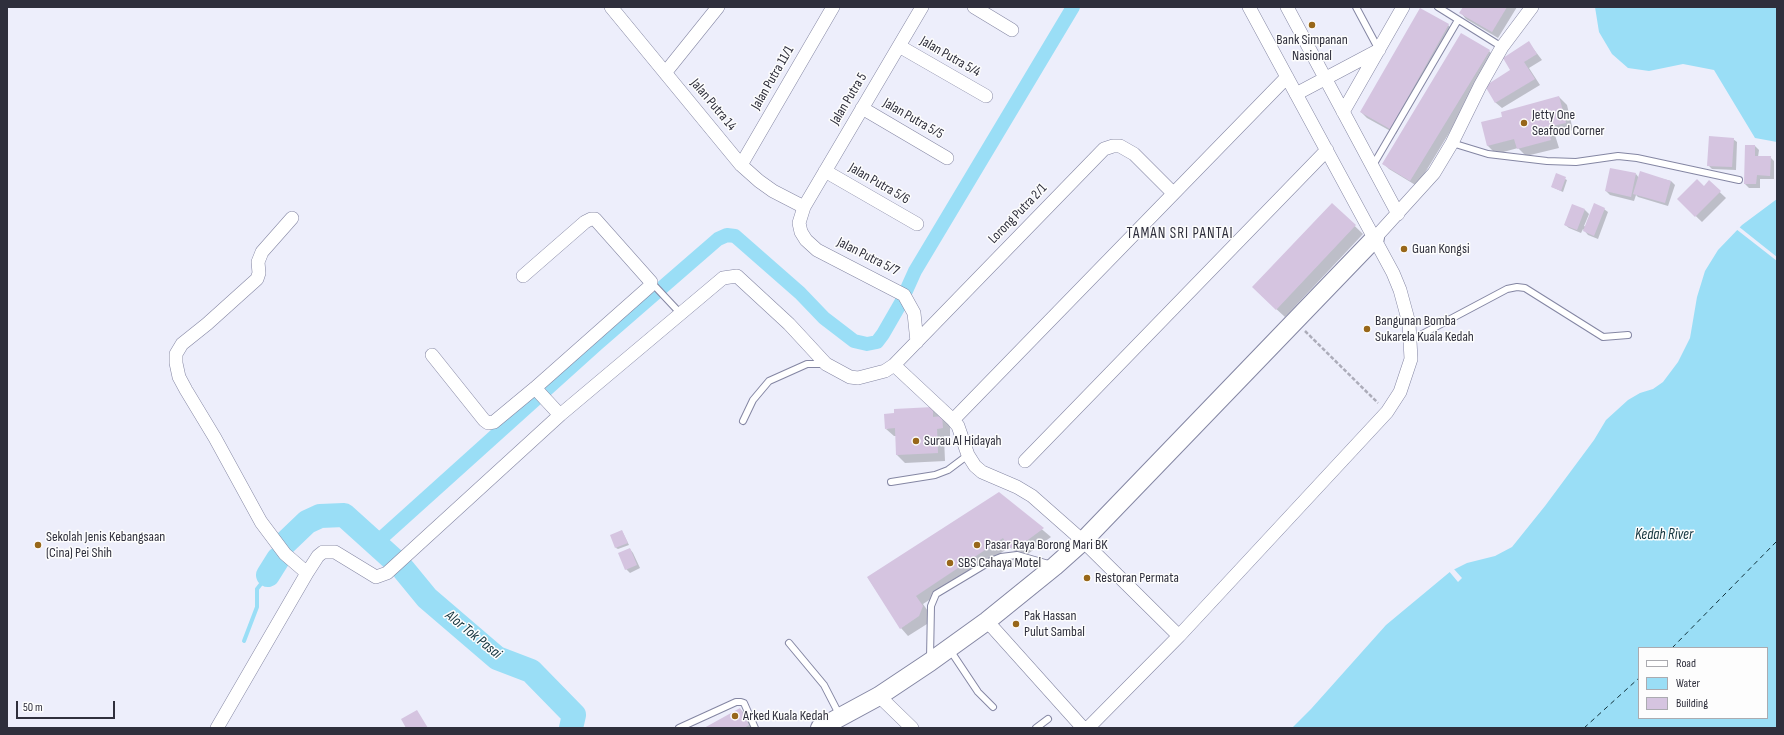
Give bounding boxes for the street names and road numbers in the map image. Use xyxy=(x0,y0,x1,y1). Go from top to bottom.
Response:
street label: Jalan Putra 5/4 xyxy=(917,33,983,81)
street label: Jalan Putra 11/1 xyxy=(748,43,798,113)
street label: Jalan Putra 5 xyxy=(827,70,871,128)
street label: Jalan Putra 14 xyxy=(686,76,740,134)
street label: Jalan Putra 5/5 xyxy=(880,95,946,143)
street label: Jalan Putra 5/6 xyxy=(845,160,913,208)
street label: Lorong Putra 2/1 xyxy=(985,181,1051,247)
street label: Jalan Putra 5/7 xyxy=(834,234,902,280)

